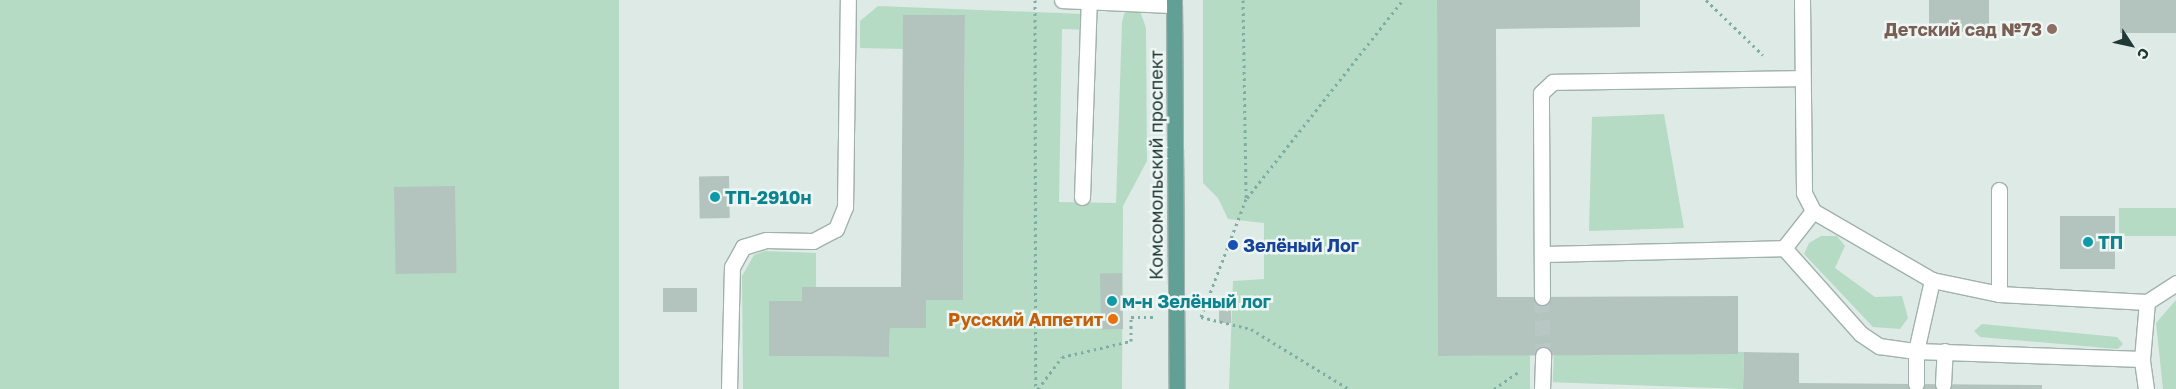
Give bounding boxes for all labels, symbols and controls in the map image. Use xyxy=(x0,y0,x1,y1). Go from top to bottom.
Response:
place label: Детский сад №73 xyxy=(1884,18,2042,40)
north arrow xyxy=(2106,20,2156,70)
marker: Детский сад №73 xyxy=(2046,23,2058,35)
text: С xyxy=(2134,45,2154,63)
street label: Комсомольский проспект xyxy=(1145,50,1167,280)
place label: ТП-2910н xyxy=(725,186,811,208)
marker: ТП-2910н xyxy=(709,191,721,203)
place label: ТП xyxy=(2098,231,2123,253)
place label: Зелёный Лог xyxy=(1243,234,1359,256)
marker: ТП xyxy=(2082,236,2094,248)
marker: Зелёный Лог xyxy=(1227,239,1239,251)
place label: м-н Зелёный лог xyxy=(1122,290,1271,312)
marker: м-н Зелёный лог xyxy=(1106,295,1118,307)
place label: Русский Аппетит xyxy=(948,308,1103,330)
marker: Русский Аппетит xyxy=(1107,313,1119,325)

